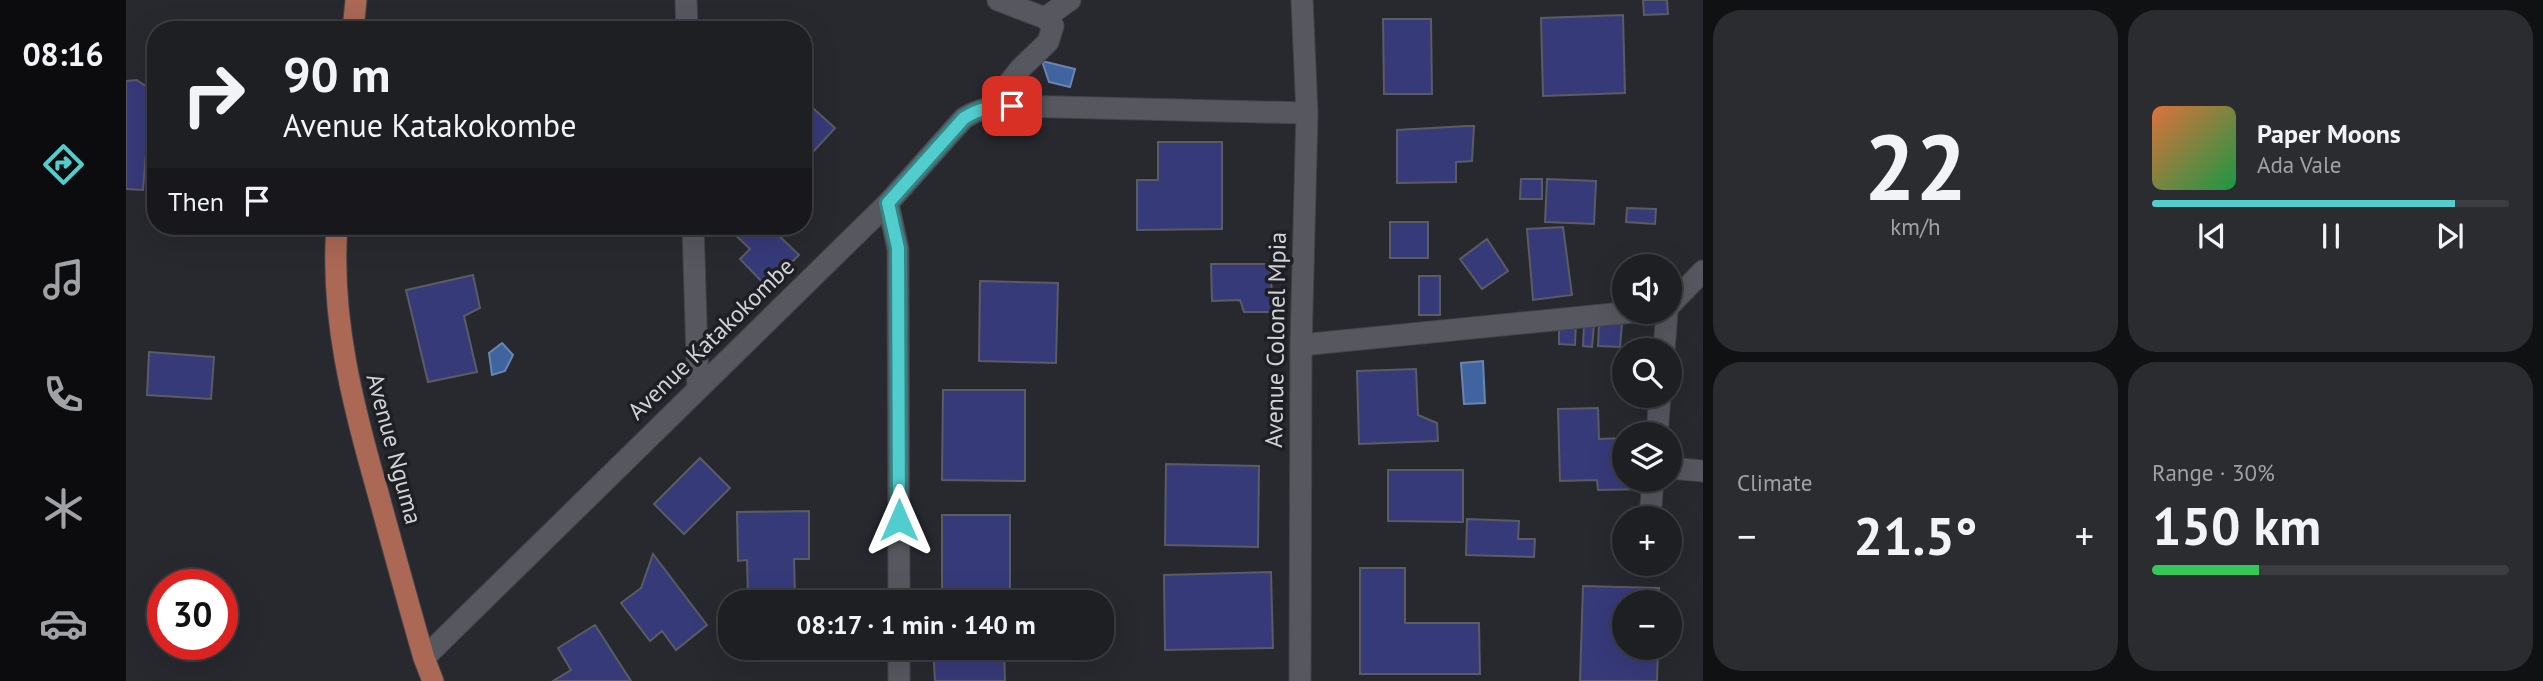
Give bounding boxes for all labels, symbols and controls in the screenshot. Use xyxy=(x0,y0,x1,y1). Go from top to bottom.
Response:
text: 08:16 xyxy=(22,33,104,75)
text: 90 m xyxy=(283,42,390,106)
icon: right xyxy=(168,49,259,140)
pin xyxy=(982,76,1042,136)
icon: arrive xyxy=(993,87,1031,125)
text: Avenue Katakokombe xyxy=(283,104,576,146)
text: 22 xyxy=(1864,107,1967,225)
text: Paper Moons xyxy=(2257,117,2401,150)
icon: directions xyxy=(39,140,88,189)
text: Ada Vale xyxy=(2257,150,2341,179)
icon: arrive xyxy=(238,182,276,220)
text: Then xyxy=(168,185,224,218)
text: km/h xyxy=(1890,212,1941,241)
icon: previous xyxy=(2193,217,2231,255)
icon: pause xyxy=(2312,217,2350,255)
icon: next xyxy=(2431,217,2469,255)
street label: Avenue Colonel Mpia xyxy=(1258,232,1293,448)
street label: Avenue Katakokombe xyxy=(621,251,801,426)
map controls xyxy=(1612,254,1682,660)
button: sound xyxy=(1612,254,1682,324)
icon: music xyxy=(39,255,88,304)
button: search xyxy=(1612,338,1682,408)
icon: phone xyxy=(39,370,88,419)
street label: Avenue Nguma xyxy=(359,370,429,528)
button: layers xyxy=(1612,422,1682,492)
text: Range · 30% xyxy=(2152,458,2275,487)
text: Climate xyxy=(1737,468,1812,497)
position arrow xyxy=(862,483,936,557)
icon: climate xyxy=(39,484,88,533)
text: 150 km xyxy=(2152,492,2321,559)
text: 21.5° xyxy=(1854,502,1977,569)
button: + xyxy=(1612,506,1682,576)
text: − xyxy=(1737,511,1756,560)
text: + xyxy=(2075,511,2094,560)
speed limit sign: 30 xyxy=(147,569,238,660)
button: − xyxy=(1612,590,1682,660)
icon: car xyxy=(39,599,88,648)
text: 08:17 · 1 min · 140 m xyxy=(796,608,1036,641)

